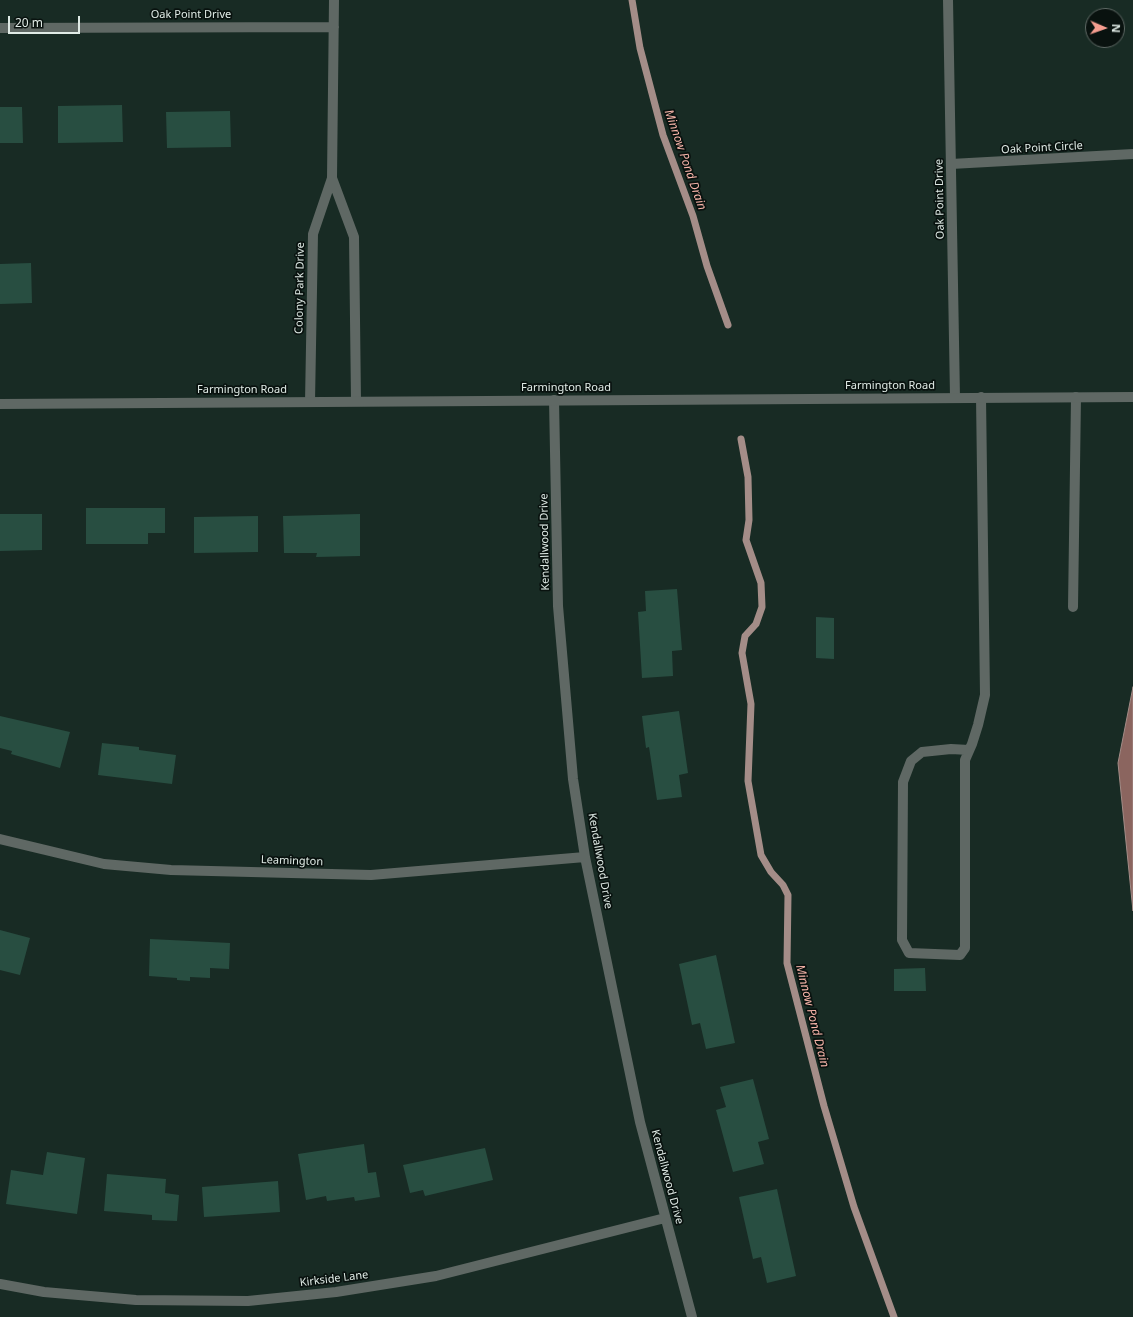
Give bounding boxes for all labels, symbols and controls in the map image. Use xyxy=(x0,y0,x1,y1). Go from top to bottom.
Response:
scale bar xyxy=(10,8,82,34)
street label: Oak Point Drive xyxy=(151,8,231,22)
north arrow xyxy=(1085,8,1125,48)
text: 20 m xyxy=(15,14,43,31)
text: N xyxy=(1109,24,1124,33)
water label: Minnow Pond Drain xyxy=(661,108,709,212)
street label: Oak Point Circle xyxy=(1001,139,1083,157)
street label: Oak Point Drive xyxy=(933,159,947,239)
street label: Colony Park Drive xyxy=(293,242,307,334)
street label: Farmington Road xyxy=(845,379,935,393)
street label: Farmington Road xyxy=(521,381,611,395)
street label: Farmington Road xyxy=(197,383,287,397)
street label: Kendallwood Drive xyxy=(538,493,552,591)
street label: Kendallwood Drive xyxy=(585,812,615,910)
street label: Leamington xyxy=(261,853,323,869)
water label: Minnow Pond Drain xyxy=(792,963,832,1069)
street label: Kendallwood Drive xyxy=(648,1128,686,1226)
street label: Kirkside Lane xyxy=(299,1268,369,1290)

